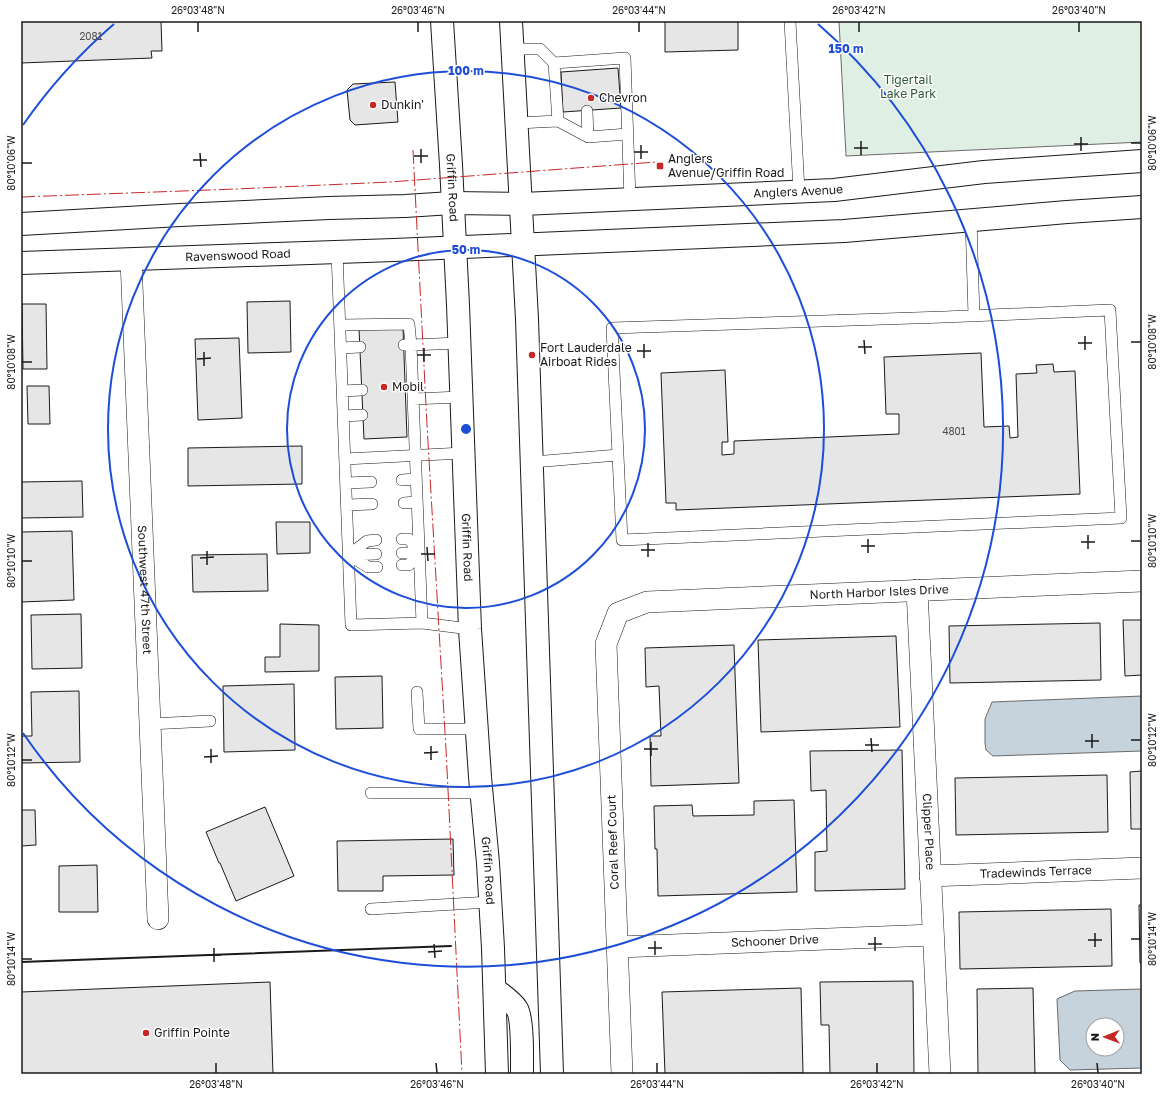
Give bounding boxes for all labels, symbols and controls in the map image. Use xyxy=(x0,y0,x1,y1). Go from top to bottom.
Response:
text: 26°03'48"N xyxy=(171,4,225,16)
text: 26°03'46"N xyxy=(391,4,445,16)
text: 26°03'44"N xyxy=(612,4,666,16)
text: 26°03'42"N xyxy=(832,4,886,16)
text: 26°03'40"N xyxy=(1052,4,1106,16)
house number: 2081 xyxy=(80,30,103,42)
text: 150 m xyxy=(829,41,863,56)
text: 100 m xyxy=(448,63,484,78)
park label: Tigertail Lake Park xyxy=(880,72,936,101)
place label: Chevron xyxy=(599,90,647,105)
marker: Chevron xyxy=(586,93,596,103)
place label: Dunkin' xyxy=(381,97,424,112)
marker: Dunkin' xyxy=(368,100,378,110)
text: 80°10'06"W xyxy=(1146,115,1158,171)
text: 80°10'06"W xyxy=(5,135,17,191)
place label: Anglers Avenue/Griffin Road xyxy=(668,151,784,180)
street label: Griffin Road xyxy=(443,153,462,222)
marker: Anglers Avenue/Griffin Road xyxy=(655,161,665,171)
street label: Anglers Avenue xyxy=(753,181,844,201)
text: 50 m xyxy=(452,242,480,257)
street label: Ravenswood Road xyxy=(185,246,291,264)
text: 80°10'08"W xyxy=(1146,314,1158,370)
text: 80°10'08"W xyxy=(5,334,17,390)
place label: Fort Lauderdale Airboat Rides xyxy=(540,340,632,369)
marker: Fort Lauderdale Airboat Rides xyxy=(527,350,537,360)
place label: Mobil xyxy=(392,379,424,394)
marker: Mobil xyxy=(379,382,389,392)
centre of rings xyxy=(459,422,473,436)
house number: 4801 xyxy=(942,425,966,437)
street label: Griffin Road xyxy=(459,513,476,582)
text: 80°10'10"W xyxy=(1146,514,1158,568)
street label: Southwest 47th Street xyxy=(135,525,155,655)
text: 80°10'10"W xyxy=(5,534,17,588)
street label: North Harbor Isles Drive xyxy=(809,581,949,602)
text: 80°10'12"W xyxy=(1146,713,1158,767)
text: 80°10'12"W xyxy=(5,733,17,787)
street label: Clipper Place xyxy=(920,793,938,870)
street label: Coral Reef Court xyxy=(603,794,622,890)
street label: Griffin Road xyxy=(479,836,498,905)
street label: Tradewinds Terrace xyxy=(980,862,1092,881)
text: 80°10'14"W xyxy=(1146,912,1158,966)
street label: Schooner Drive xyxy=(731,931,819,950)
text: 80°10'14"W xyxy=(5,932,17,986)
north arrow xyxy=(1085,1017,1125,1057)
place label: Griffin Pointe xyxy=(154,1025,230,1040)
marker: Griffin Pointe xyxy=(141,1028,151,1038)
text: N xyxy=(1088,1033,1101,1041)
text: 26°03'48"N xyxy=(189,1078,243,1090)
text: 26°03'46"N xyxy=(410,1078,464,1090)
text: 26°03'44"N xyxy=(630,1078,684,1090)
text: 26°03'42"N xyxy=(850,1078,904,1090)
text: 26°03'40"N xyxy=(1071,1078,1125,1090)

